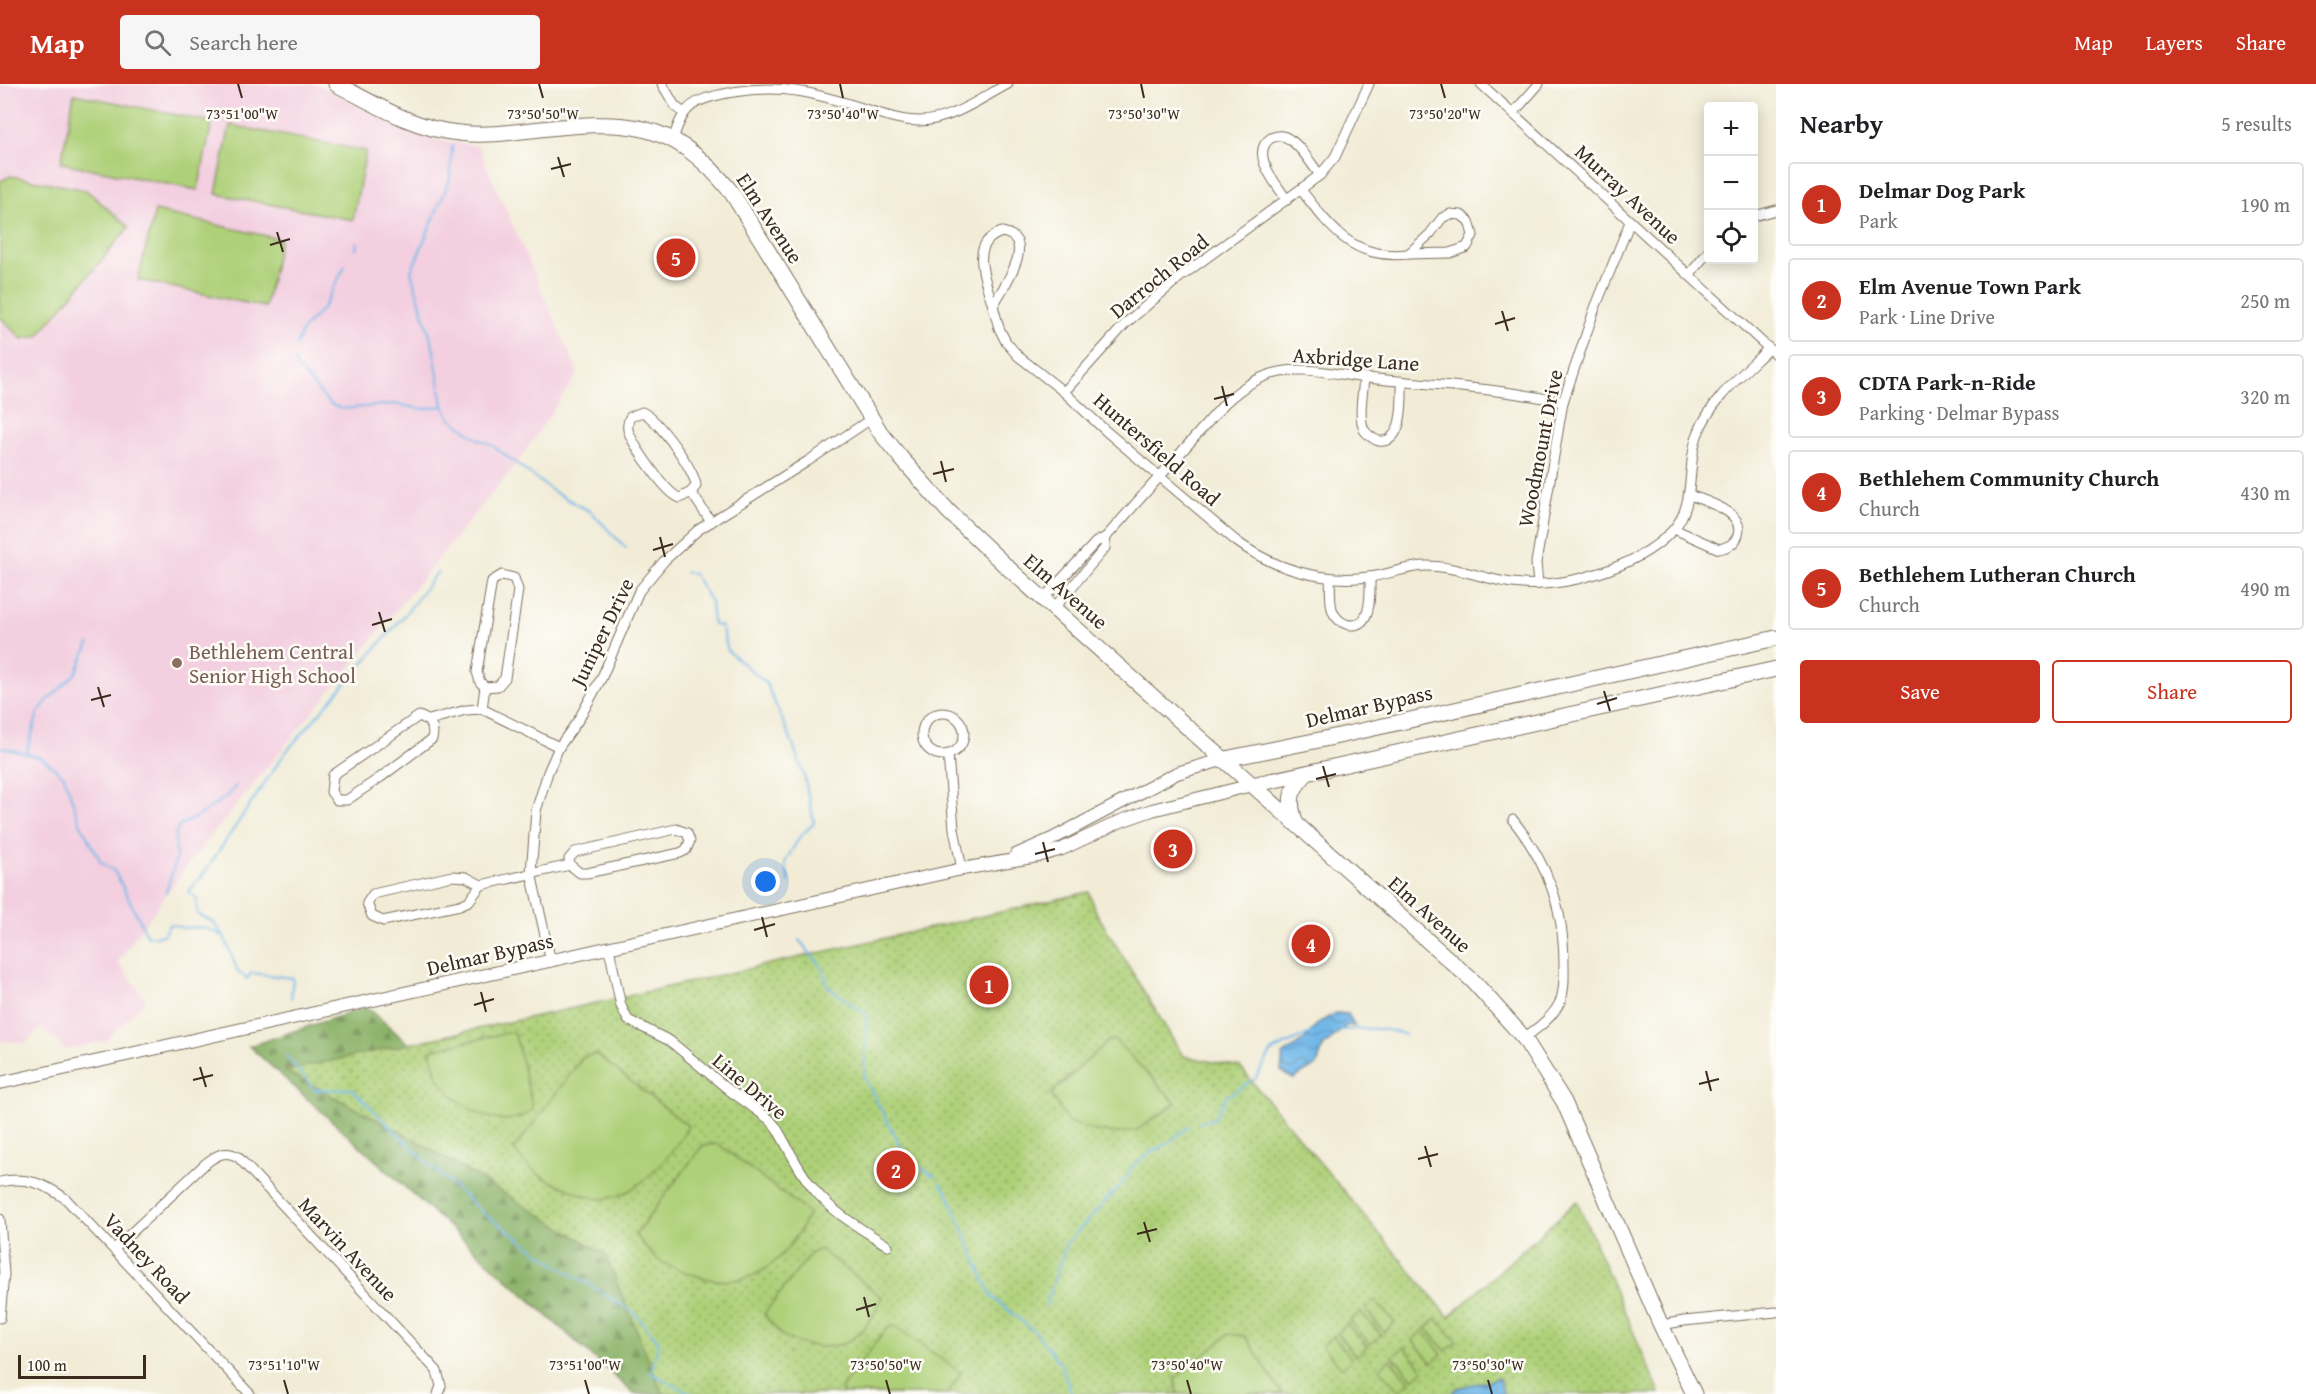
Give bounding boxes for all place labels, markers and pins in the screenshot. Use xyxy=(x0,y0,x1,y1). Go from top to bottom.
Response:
pin: 5 xyxy=(656,236,696,280)
place label: Bethlehem Central Senior High School xyxy=(189,636,356,691)
marker: Bethlehem Central Senior High School xyxy=(170,656,184,670)
pin: 3 xyxy=(1154,826,1192,872)
pin: 4 xyxy=(1292,922,1330,966)
pin: 1 xyxy=(970,962,1008,1008)
pin: 2 xyxy=(876,1148,916,1192)

